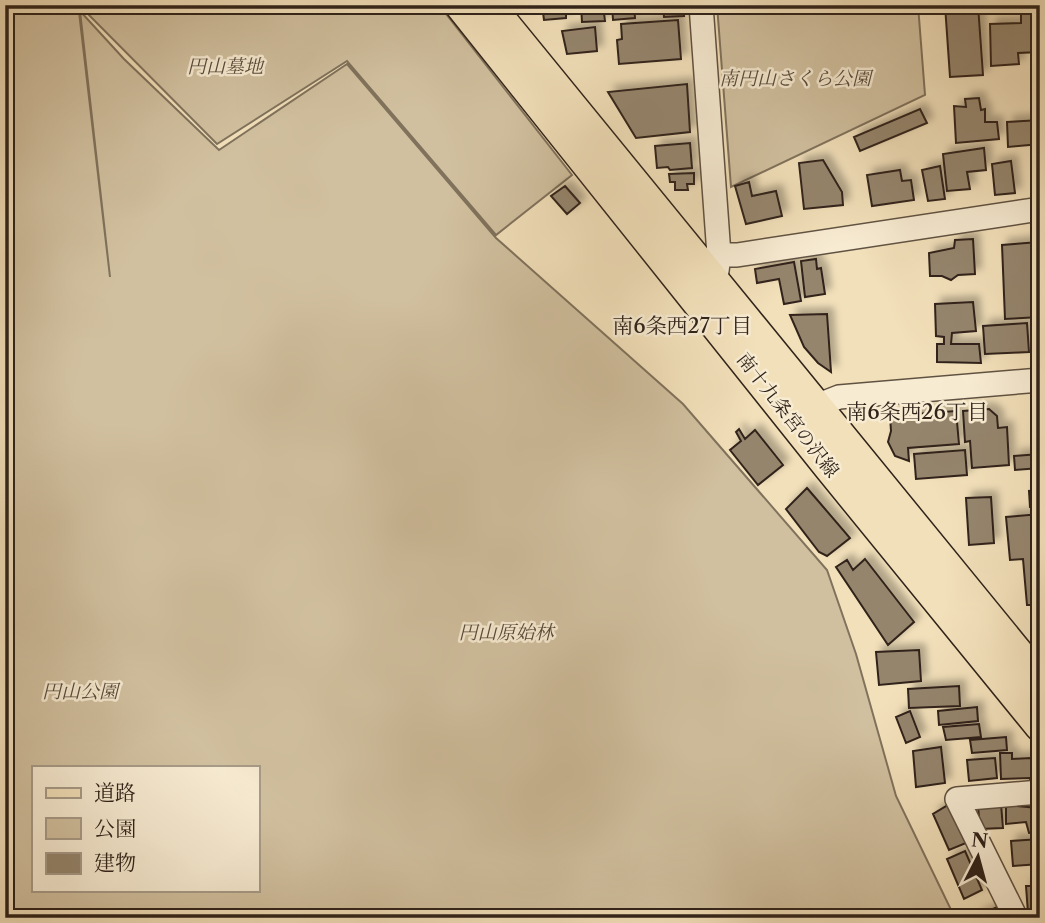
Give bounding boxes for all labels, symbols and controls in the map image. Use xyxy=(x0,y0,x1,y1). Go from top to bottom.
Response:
park label: 円山墓地 xyxy=(187,55,265,78)
park label: 南円山さくら公園 xyxy=(719,67,874,90)
district label: 南6条西27丁目 xyxy=(612,313,752,338)
street label: 南十九条宮の沢線 xyxy=(732,348,844,482)
district label: 南6条西26丁目 xyxy=(846,399,988,424)
park label: 円山原始林 xyxy=(458,621,556,644)
park label: 円山公園 xyxy=(42,680,121,703)
legend xyxy=(32,766,259,892)
text: 道路 xyxy=(94,780,136,805)
text: 公園 xyxy=(94,816,136,841)
north arrow xyxy=(944,822,1014,892)
text: N xyxy=(970,828,989,853)
text: 建物 xyxy=(94,850,136,875)

